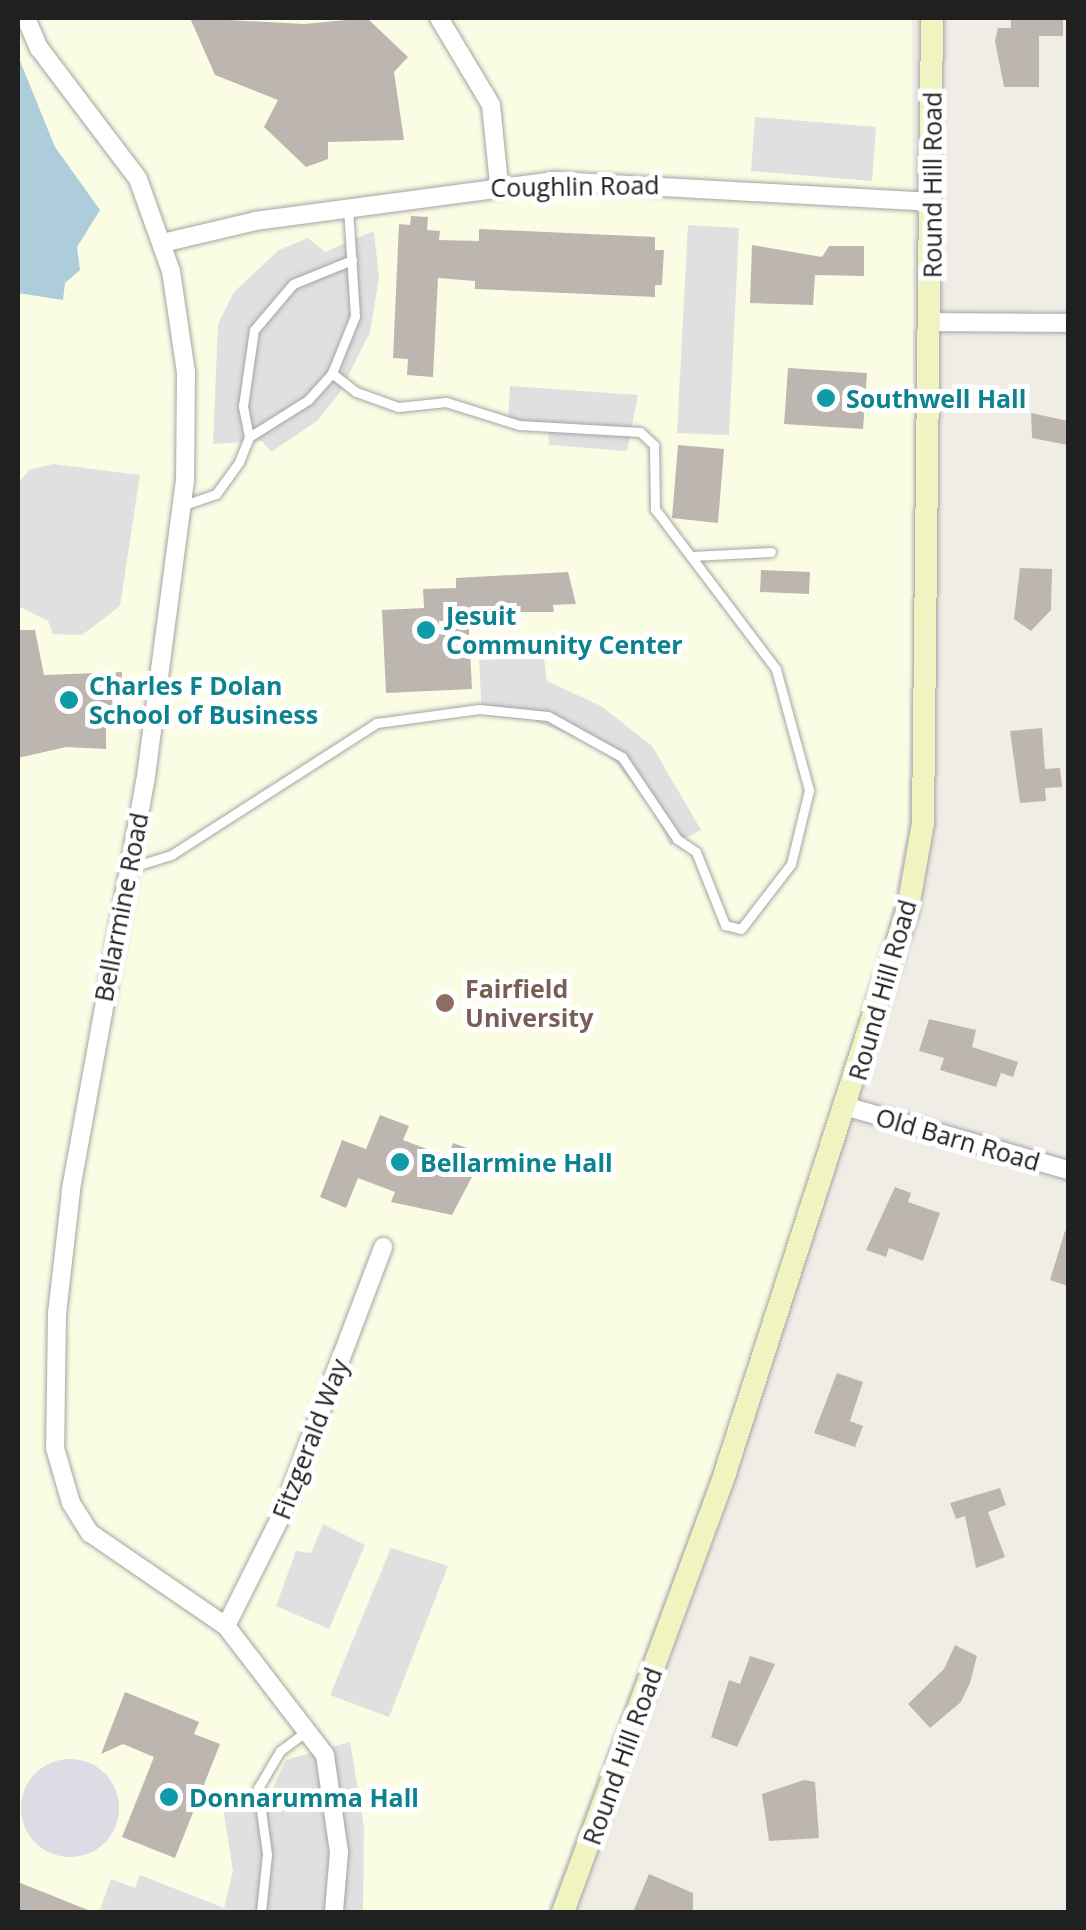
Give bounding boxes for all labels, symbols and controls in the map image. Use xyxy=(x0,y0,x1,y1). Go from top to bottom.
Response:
street label: Round Hill Road xyxy=(917,92,947,278)
street label: Coughlin Road xyxy=(490,170,660,202)
place label: Southwell Hall xyxy=(846,383,1026,413)
marker: Southwell Hall xyxy=(815,387,837,409)
place label: Jesuit Community Center xyxy=(446,601,683,660)
marker: Jesuit Community Center xyxy=(415,619,437,641)
place label: Charles F Dolan School of Business xyxy=(89,671,318,730)
marker: Charles F Dolan School of Business xyxy=(58,689,80,711)
street label: Bellarmine Road xyxy=(88,810,154,1004)
street label: Round Hill Road xyxy=(842,896,922,1084)
place label: Fairfield University xyxy=(465,974,593,1033)
marker: Fairfield University xyxy=(434,992,456,1014)
street label: Old Barn Road xyxy=(873,1101,1043,1177)
place label: Bellarmine Hall xyxy=(420,1147,613,1177)
marker: Bellarmine Hall xyxy=(389,1151,411,1173)
street label: Fitzgerald Way xyxy=(266,1355,354,1523)
street label: Round Hill Road xyxy=(576,1663,668,1849)
place label: Donnarumma Hall xyxy=(189,1782,419,1812)
marker: Donnarumma Hall xyxy=(158,1786,180,1808)

